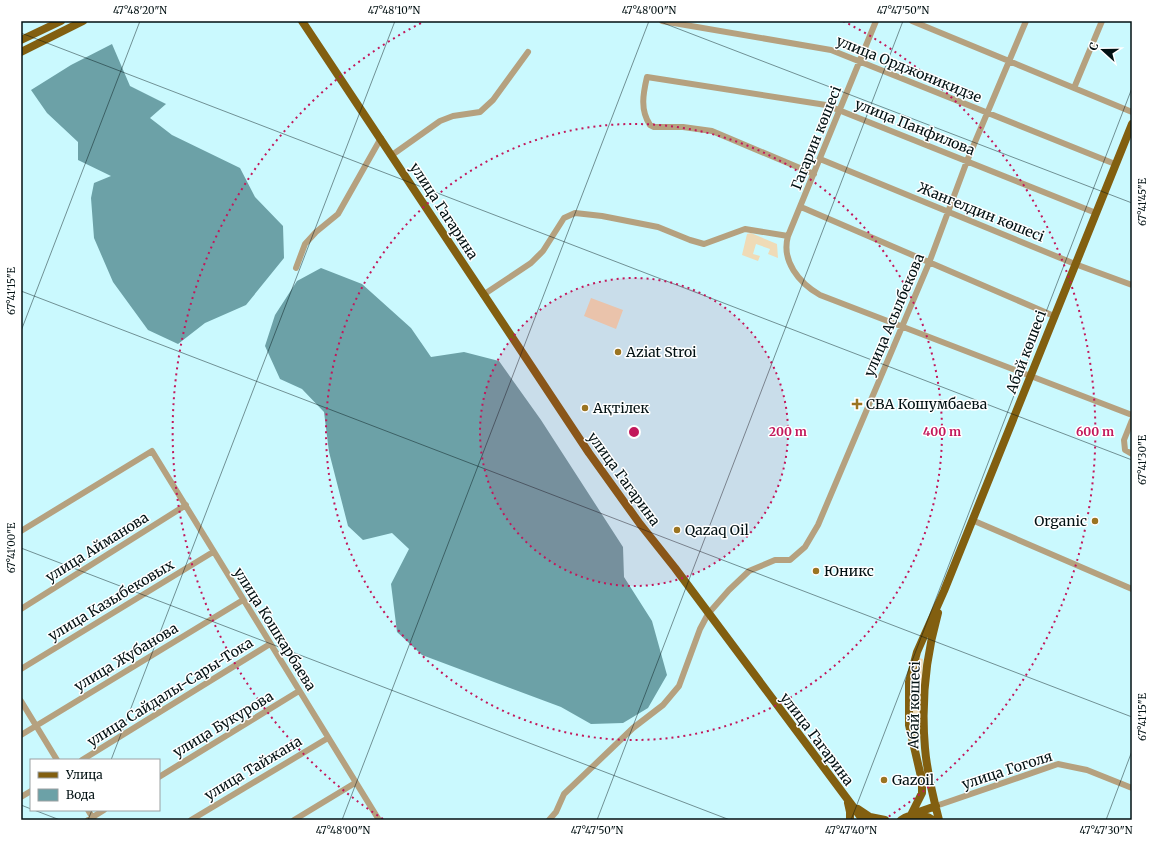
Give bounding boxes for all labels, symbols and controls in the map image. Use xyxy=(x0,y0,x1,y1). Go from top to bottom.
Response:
text: 47°48'20"N xyxy=(113,4,167,17)
text: 47°48'10"N xyxy=(368,4,420,17)
text: 47°48'00"N xyxy=(622,4,677,17)
text: 47°47'50"N xyxy=(877,4,930,17)
north arrow xyxy=(1083,30,1123,70)
street label: улица Орджоникидзе xyxy=(834,32,984,106)
text: С xyxy=(1086,41,1102,52)
street label: Гагарин көшесі xyxy=(787,83,845,193)
street label: улица Панфилова xyxy=(852,95,978,160)
street label: улица Гагарина xyxy=(406,159,482,263)
text: 67°41'45"E xyxy=(1136,177,1149,226)
street label: Жангелдин көшесі xyxy=(915,178,1047,246)
street label: улица Асылбекова xyxy=(860,250,928,379)
text: 67°41'15"E xyxy=(5,266,18,315)
street label: Абай көшесі xyxy=(1002,307,1050,397)
place label: Aziat Stroi xyxy=(625,343,697,361)
marker: Aziat Stroi xyxy=(613,347,623,357)
place label: СВА Кошумбаева xyxy=(866,395,988,413)
marker: СВА Кошумбаева xyxy=(851,398,863,410)
place label: Ақтілек xyxy=(592,399,649,417)
marker: Ақтілек xyxy=(580,403,590,413)
text: 200 m xyxy=(769,424,807,439)
text: 400 m xyxy=(923,424,961,439)
text: 600 m xyxy=(1076,424,1114,439)
centre of rings xyxy=(627,425,641,439)
street label: улица Гагарина xyxy=(584,428,664,530)
text: 67°41'30"E xyxy=(1136,434,1149,485)
street label: улица Айманова xyxy=(42,508,152,586)
place label: Organic xyxy=(1034,512,1087,530)
marker: Organic xyxy=(1090,516,1100,526)
place label: Qazaq Oil xyxy=(685,521,749,539)
text: 67°41'00"E xyxy=(5,522,18,573)
marker: Qazaq Oil xyxy=(672,525,682,535)
street label: улица Казыбековых xyxy=(45,555,178,645)
place label: Юникс xyxy=(824,562,874,580)
street label: улица Кошкарбаева xyxy=(230,564,320,694)
marker: Юникс xyxy=(811,566,821,576)
street label: улица Жубанова xyxy=(71,619,182,695)
street label: улица Сайдалы-Сары-Тока xyxy=(84,633,257,751)
street label: Абай көшесі xyxy=(904,661,924,750)
street label: улица Букурова xyxy=(170,687,277,761)
street label: улица Гагарина xyxy=(776,689,858,789)
text: 67°41'15"E xyxy=(1136,692,1149,741)
street label: улица Тайжана xyxy=(201,732,305,804)
street label: улица Гоголя xyxy=(959,747,1055,793)
legend xyxy=(30,759,160,811)
text: Улица xyxy=(65,767,103,782)
place label: Gazoil xyxy=(892,771,935,789)
marker: Gazoil xyxy=(879,775,889,785)
text: Вода xyxy=(66,787,96,802)
text: 47°48'00"N xyxy=(316,824,371,837)
text: 47°47'50"N xyxy=(571,824,624,837)
text: 47°47'40"N xyxy=(825,824,877,837)
text: 47°47'30"N xyxy=(1080,824,1133,837)

